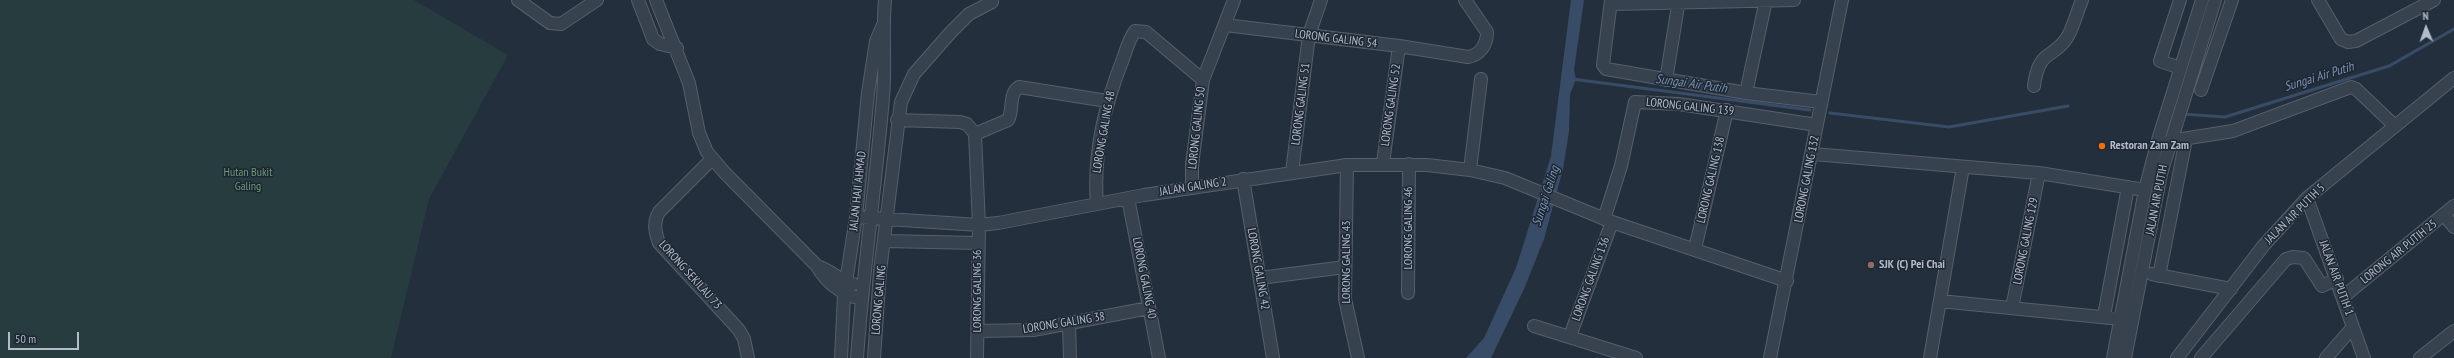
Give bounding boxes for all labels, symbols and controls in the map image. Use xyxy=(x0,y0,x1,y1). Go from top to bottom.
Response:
north arrow xyxy=(2406,8,2446,48)
text: N xyxy=(2422,9,2429,23)
street label: LORONG GALING 54 xyxy=(1294,27,1378,51)
water label: Sungai Air Putih xyxy=(2282,59,2356,95)
street label: LORONG GALING 51 xyxy=(1289,62,1313,146)
street label: LORONG GALING 52 xyxy=(1378,63,1404,147)
water label: Sungai Air Putih xyxy=(1654,71,1728,97)
street label: LORONG GALING 50 xyxy=(1186,86,1208,170)
street label: LORONG GALING 48 xyxy=(1090,90,1118,174)
street label: LORONG GALING 139 xyxy=(1645,95,1735,119)
street label: LORONG GALING 132 xyxy=(1792,134,1822,224)
street label: LORONG GALING 138 xyxy=(1694,135,1728,225)
place label: Restoran Zam Zam xyxy=(2110,139,2189,153)
marker: Restoran Zam Zam xyxy=(2097,141,2107,151)
street label: JALAN HAJI AHMAD xyxy=(847,150,869,232)
water label: Sungai Galing xyxy=(1529,164,1563,228)
street label: JALAN AIR PUTIH xyxy=(2143,164,2171,236)
park label: Hutan Bukit Galing xyxy=(224,166,272,194)
street label: JALAN GALING 2 xyxy=(1158,175,1228,199)
street label: JALAN AIR PUTIH 5 xyxy=(2262,181,2328,247)
street label: LORONG GALING 46 xyxy=(1402,187,1416,269)
street label: LORONG GALING 129 xyxy=(2011,196,2041,286)
street label: LORONG AIR PUTIH 25 xyxy=(2358,217,2440,287)
street label: LORONG GALING 43 xyxy=(1340,221,1354,303)
street label: LORONG GALING 42 xyxy=(1244,227,1272,311)
street label: LORONG GALING 136 xyxy=(1569,235,1613,323)
street label: LORONG GALING 40 xyxy=(1129,236,1159,320)
street label: LORONG SEKILAU 73 xyxy=(656,238,724,312)
street label: JALAN AIR PUTIH 1 xyxy=(2316,238,2356,318)
street label: LORONG GALING 36 xyxy=(971,250,985,332)
place label: SJK (C) Pei Chai xyxy=(1879,258,1945,272)
marker: SJK (C) Pei Chai xyxy=(1866,260,1876,270)
street label: LORONG GALING xyxy=(869,265,889,335)
street label: LORONG GALING 38 xyxy=(1022,309,1106,337)
scale bar xyxy=(10,324,81,350)
text: 50 m xyxy=(15,331,36,346)

